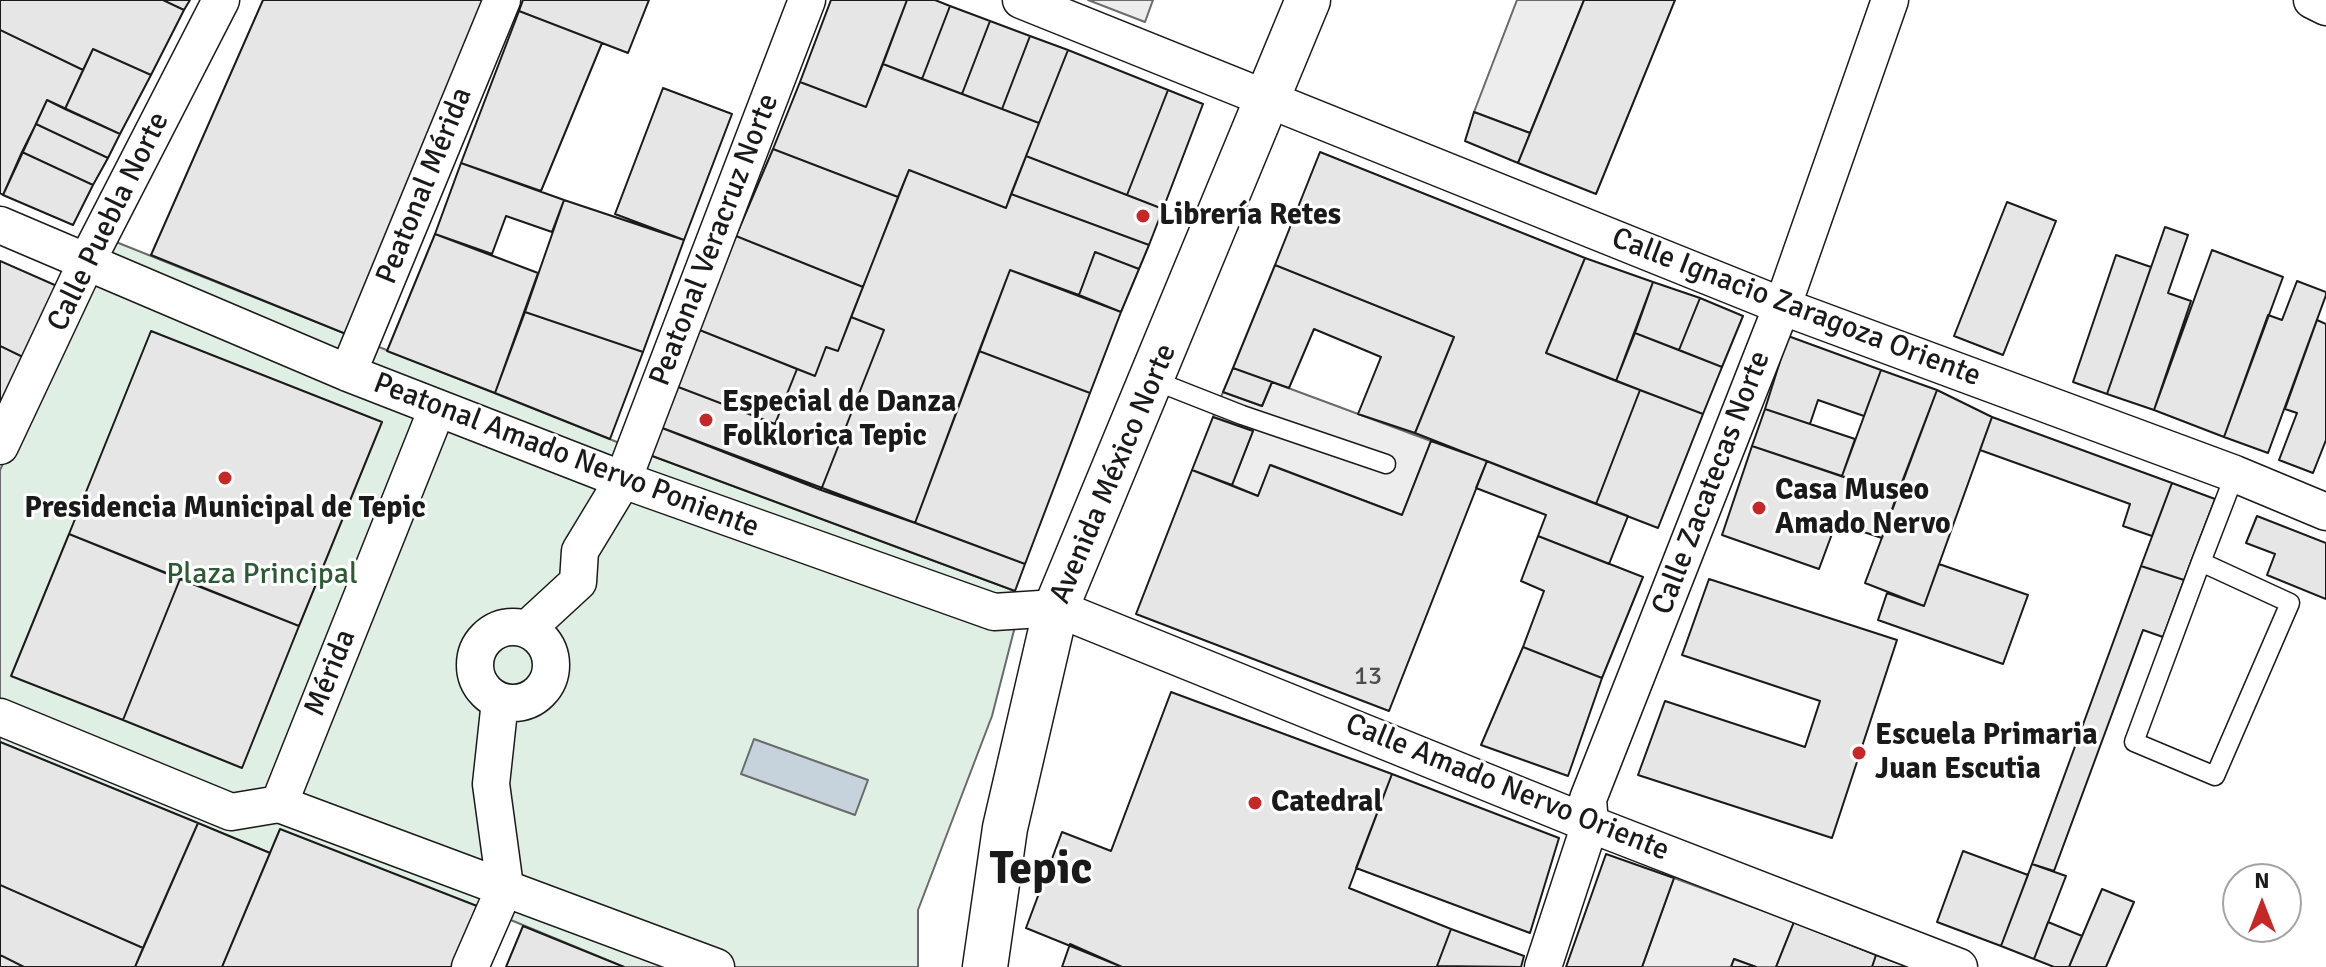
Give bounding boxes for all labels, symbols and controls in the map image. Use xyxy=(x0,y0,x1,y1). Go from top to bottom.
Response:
street label: Peatonal Mérida xyxy=(369,82,481,290)
street label: Peatonal Veracruz Norte xyxy=(643,89,787,391)
street label: Calle Puebla Norte xyxy=(40,107,178,337)
place label: Librería Retes xyxy=(1159,198,1341,234)
marker: Librería Retes xyxy=(1134,207,1152,225)
street label: Calle Ignacio Zaragoza Oriente xyxy=(1606,221,1986,395)
street label: Avenida México Norte xyxy=(1043,339,1185,609)
street label: Calle Zacatecas Norte xyxy=(1645,346,1779,620)
street label: Peatonal Amado Nervo Poniente xyxy=(368,366,764,546)
place label: Especial de Danza Folklorica Tepic xyxy=(722,385,956,456)
marker: Especial de Danza Folklorica Tepic xyxy=(697,411,715,429)
marker: Presidencia Municipal de Tepic xyxy=(216,469,234,487)
place label: Casa Museo Amado Nervo xyxy=(1775,473,1951,544)
place label: Presidencia Municipal de Tepic xyxy=(24,491,426,527)
marker: Casa Museo Amado Nervo xyxy=(1750,499,1768,517)
park label: Plaza Principal xyxy=(166,557,358,593)
street label: Mérida xyxy=(297,625,365,721)
house number: 13 xyxy=(1354,661,1382,693)
street label: Calle Amado Nervo Oriente xyxy=(1340,707,1674,869)
place label: Escuela Primaria Juan Escutia xyxy=(1875,718,2098,788)
marker: Escuela Primaria Juan Escutia xyxy=(1850,744,1868,762)
place label: Catedral xyxy=(1271,785,1383,821)
marker: Catedral xyxy=(1246,794,1264,812)
district label: Tepic xyxy=(990,843,1092,899)
north arrow xyxy=(2222,863,2302,943)
text: N xyxy=(2254,867,2270,894)

